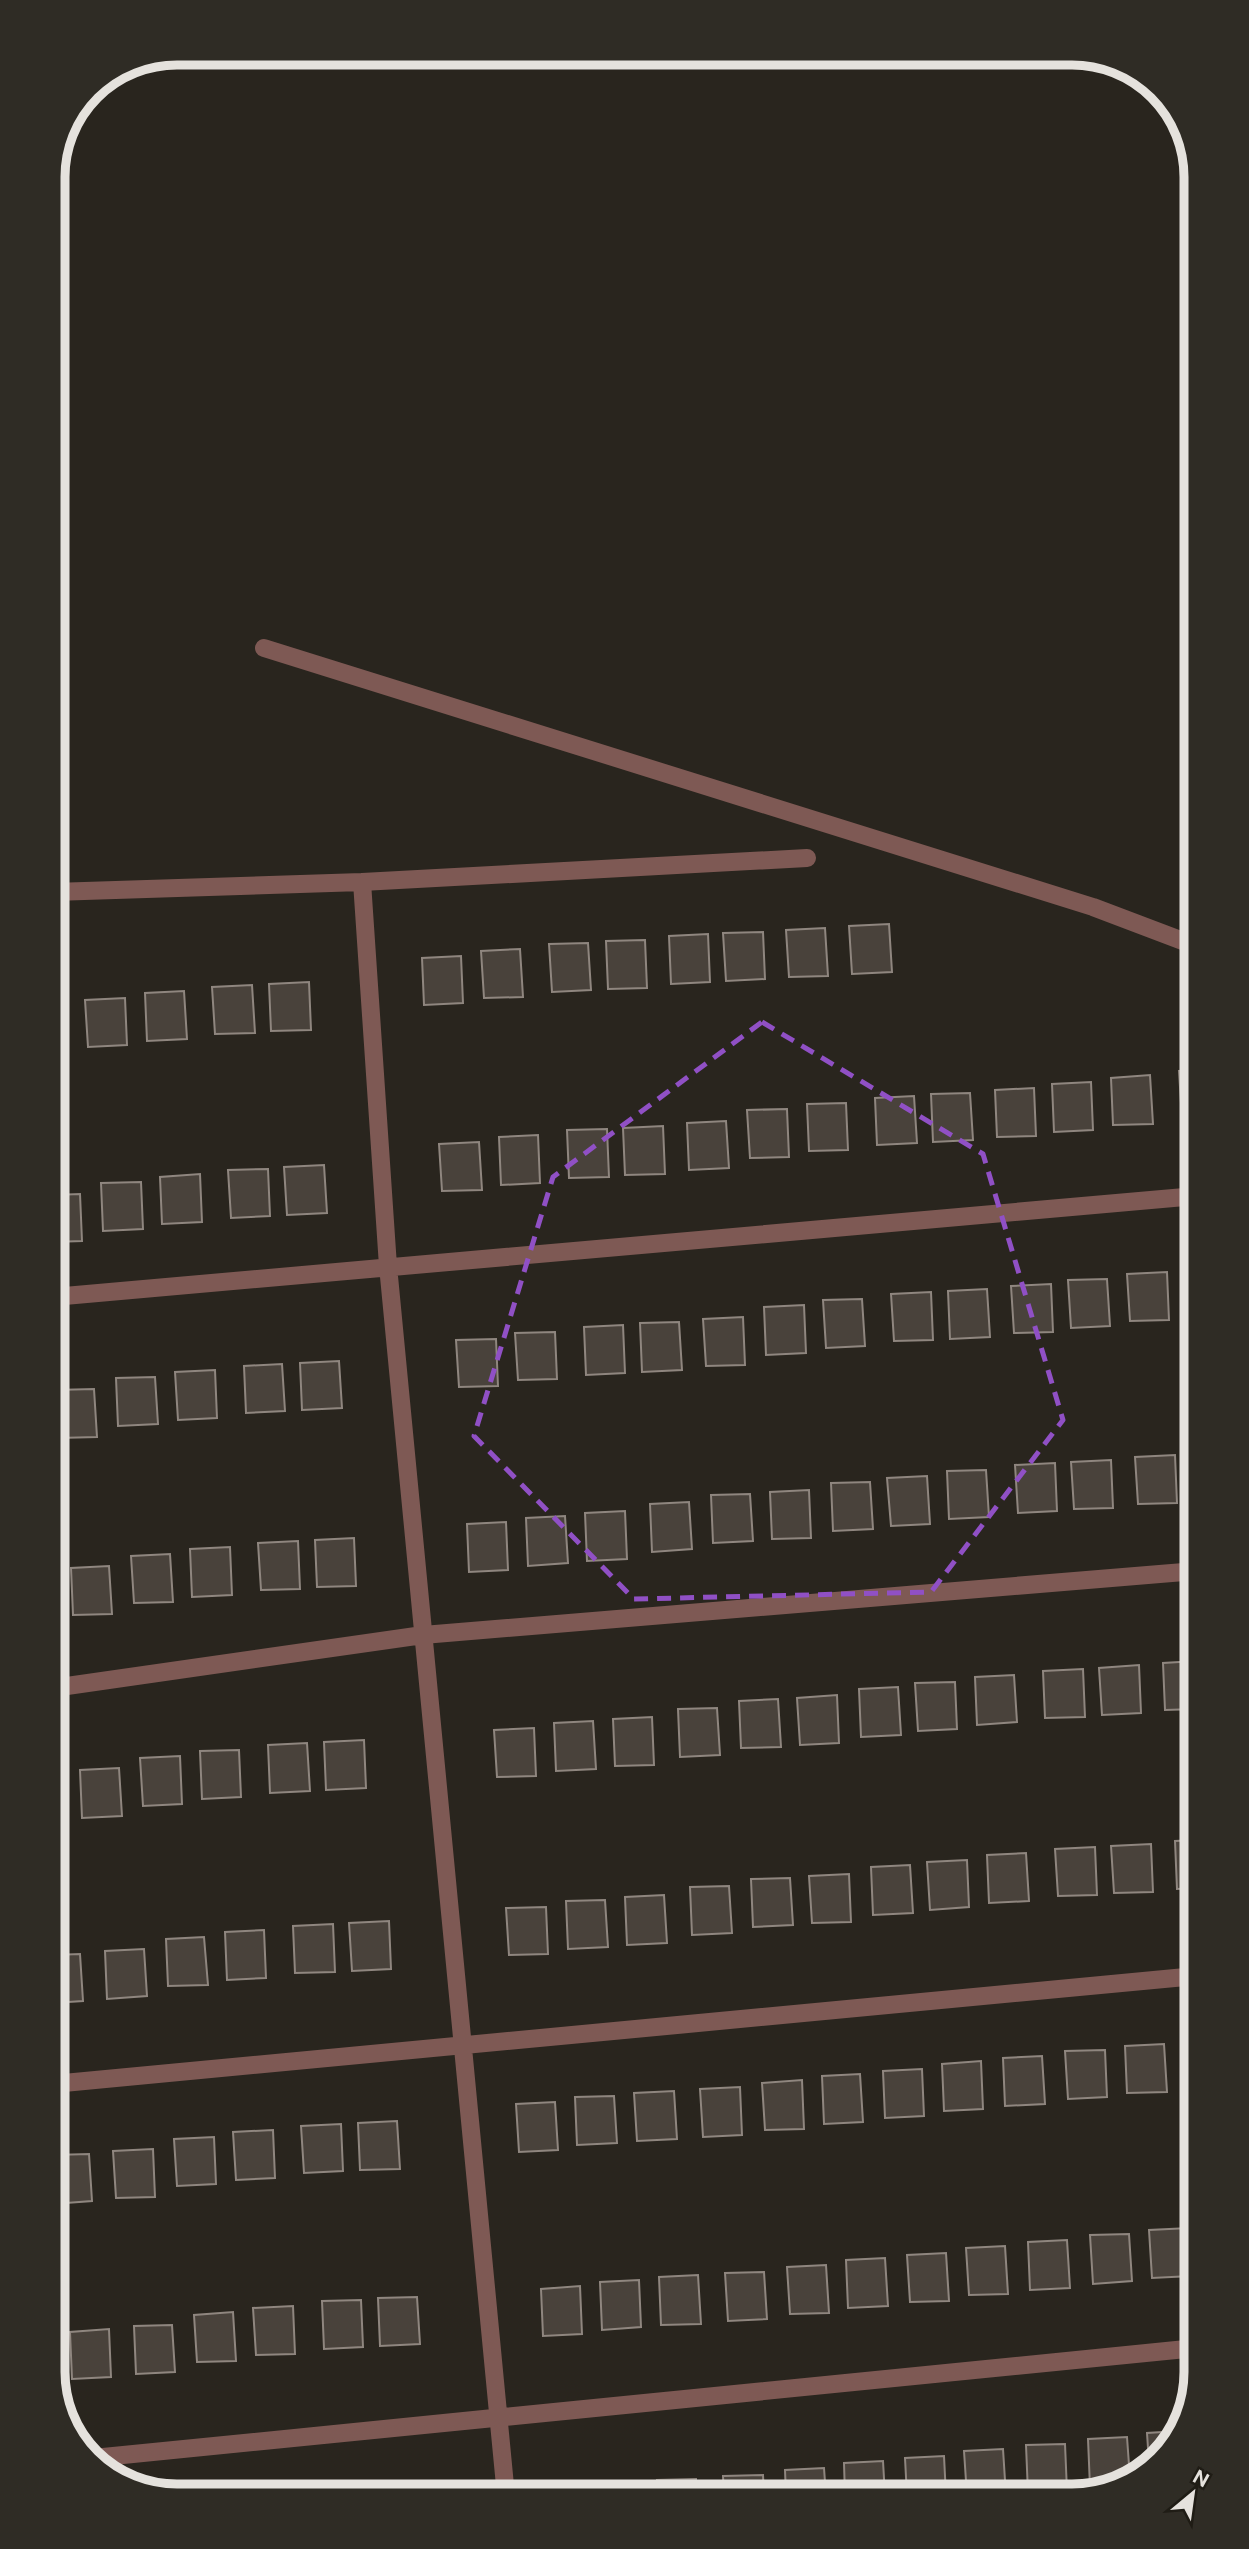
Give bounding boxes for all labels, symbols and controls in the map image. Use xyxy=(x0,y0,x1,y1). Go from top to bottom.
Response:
north arrow xyxy=(1158,2458,1228,2528)
text: N xyxy=(1189,2465,1213,2491)

